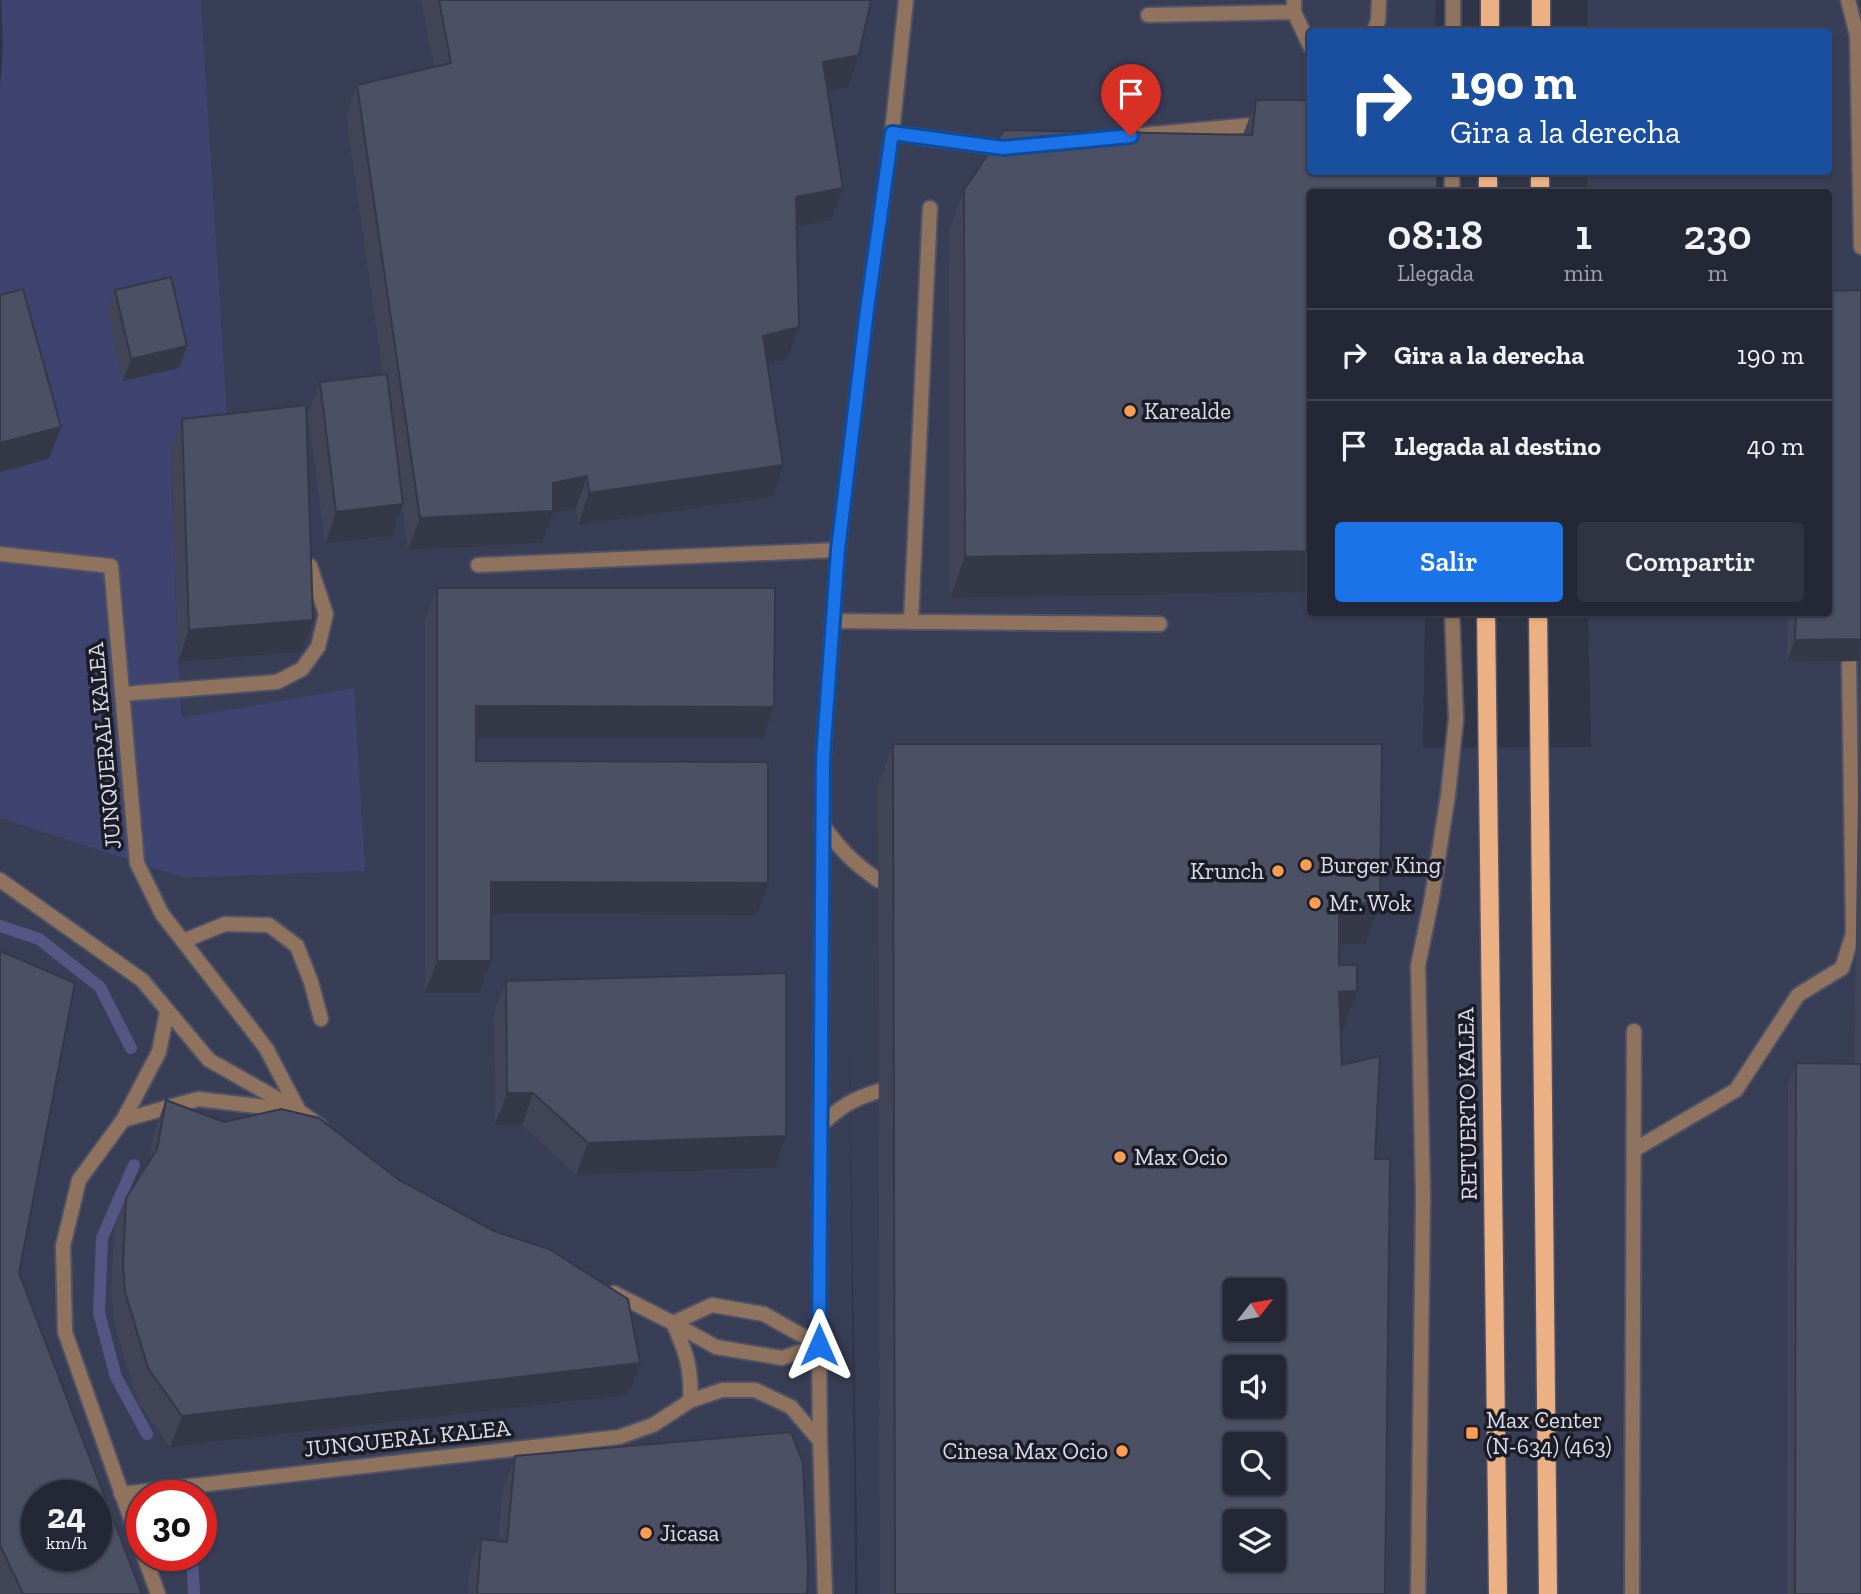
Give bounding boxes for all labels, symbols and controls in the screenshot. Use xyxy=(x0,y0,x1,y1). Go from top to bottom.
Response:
text: 190 m xyxy=(1450,53,1576,112)
icon: right xyxy=(1335,56,1426,147)
pin xyxy=(1101,64,1161,136)
icon: arrive xyxy=(1112,75,1150,113)
text: Gira a la derecha xyxy=(1450,113,1680,151)
text: 08:18 xyxy=(1387,209,1484,260)
text: 1 xyxy=(1575,209,1592,260)
text: 230 xyxy=(1684,209,1752,260)
text: Llegada xyxy=(1397,259,1474,287)
text: min xyxy=(1564,259,1603,287)
text: m xyxy=(1708,259,1728,287)
icon: right xyxy=(1335,336,1373,374)
text: Gira a la derecha xyxy=(1394,339,1584,371)
text: 190 m xyxy=(1737,339,1804,371)
place label: Karealde xyxy=(1144,397,1231,425)
marker: Karealde xyxy=(1122,403,1138,419)
icon: arrive xyxy=(1335,427,1373,465)
text: Llegada al destino xyxy=(1394,430,1601,462)
text: 40 m xyxy=(1747,430,1804,462)
button: Salir xyxy=(1335,522,1563,602)
button: Compartir xyxy=(1577,522,1804,602)
street label: JUNQUERAL KALEA xyxy=(81,640,127,851)
place label: Burger King xyxy=(1320,851,1442,879)
place label: Krunch xyxy=(1190,857,1264,885)
marker: Burger King xyxy=(1298,857,1314,873)
marker: Krunch xyxy=(1270,863,1286,879)
place label: Mr. Wok xyxy=(1329,889,1412,917)
marker: Mr. Wok xyxy=(1307,895,1323,911)
street label: RETUERTO KALEA xyxy=(1451,1006,1483,1201)
place label: Max Ocio xyxy=(1134,1143,1228,1171)
marker: Max Ocio xyxy=(1112,1149,1128,1165)
north arrow xyxy=(1223,1278,1286,1340)
map controls xyxy=(1223,1278,1286,1572)
position arrow xyxy=(782,1308,856,1382)
button: sound xyxy=(1223,1355,1286,1418)
place label: Max Center (N-634) (463) xyxy=(1486,1406,1612,1460)
street label: JUNQUERAL KALEA xyxy=(302,1413,513,1463)
marker: Max Center (N-634) (463) xyxy=(1464,1425,1480,1441)
button: search xyxy=(1223,1432,1286,1495)
place label: Cinesa Max Ocio xyxy=(942,1437,1108,1465)
marker: Cinesa Max Ocio xyxy=(1114,1443,1130,1459)
speed limit sign: 30 xyxy=(126,1480,217,1571)
text: 24 xyxy=(47,1495,86,1537)
button: layers xyxy=(1223,1509,1286,1572)
place label: Jicasa xyxy=(660,1519,719,1547)
marker: Jicasa xyxy=(638,1525,654,1541)
text: km/h xyxy=(46,1532,87,1554)

